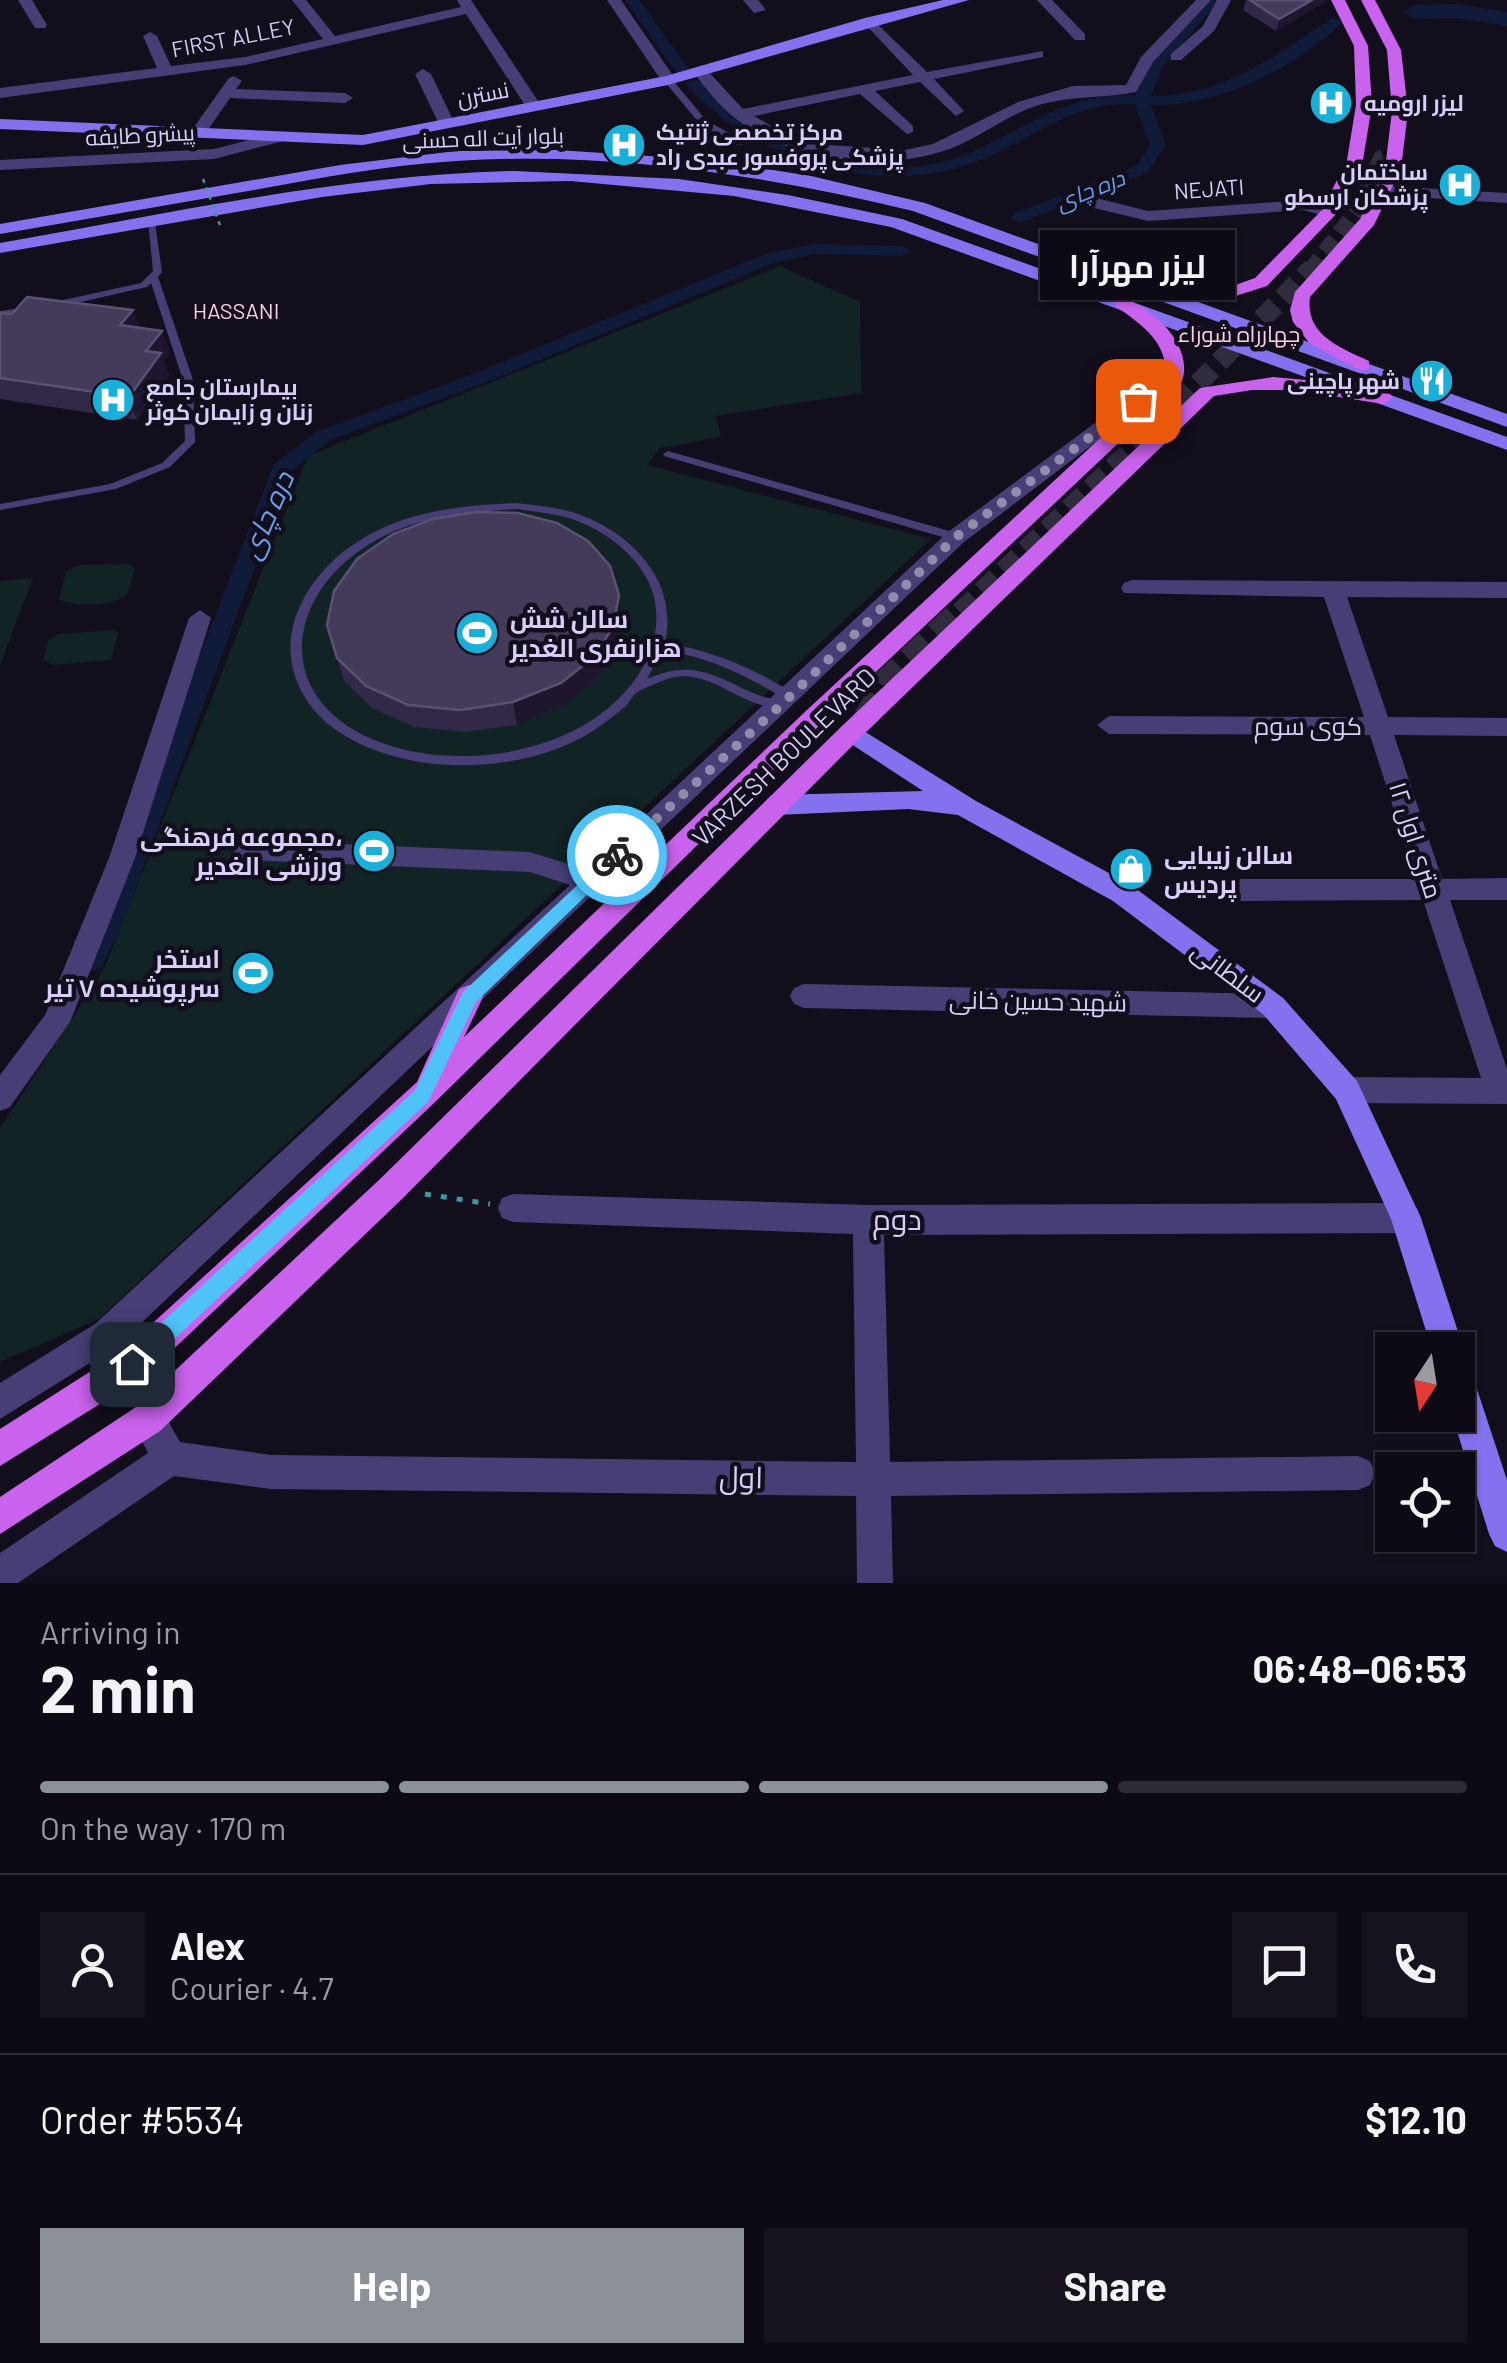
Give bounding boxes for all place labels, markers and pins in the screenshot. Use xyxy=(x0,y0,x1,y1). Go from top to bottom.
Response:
hospital icon: لیزر ارومیه xyxy=(1308,80,1354,126)
place label: لیزر ارومیه xyxy=(1364,89,1464,117)
place label: مرکز تخصصی ژنتیک پزشکی پروفسور عبدی راد xyxy=(656,118,903,173)
hospital icon: مرکز تخصصی ژنتیک پزشکی پروفسور عبدی راد xyxy=(601,122,647,168)
place label: ساختمان پزشکان ارسطو xyxy=(1284,158,1428,213)
hospital icon: ساختمان پزشکان ارسطو xyxy=(1437,162,1483,208)
callout: لیزر مهرآرا xyxy=(1040,231,1236,301)
restaurant icon: شهر پاچینی xyxy=(1409,358,1455,404)
pin xyxy=(1096,359,1181,444)
place label: شهر پاچینی xyxy=(1287,367,1400,397)
place label: بیمارستان جامع زنان و زایمان کوثر xyxy=(145,373,313,426)
hospital icon: بیمارستان جامع زنان و زایمان کوثر xyxy=(90,377,136,423)
place label: سالن شش هزارنفری الغدیر xyxy=(509,603,682,663)
sports icon: سالن شش هزارنفری الغدیر xyxy=(454,610,500,656)
place label: مجموعه فرهنگی، ورزشی الغدیر xyxy=(140,821,342,881)
sports icon: مجموعه فرهنگی، ورزشی الغدیر xyxy=(351,828,397,874)
place label: سالن زیبایی پردیس xyxy=(1164,839,1293,902)
shop icon: سالن زیبایی پردیس xyxy=(1108,846,1154,892)
place label: استخر سرپوشیده ۷ تیر xyxy=(44,943,220,1006)
sports icon: استخر سرپوشیده ۷ تیر xyxy=(230,950,276,996)
pin xyxy=(90,1322,175,1407)

